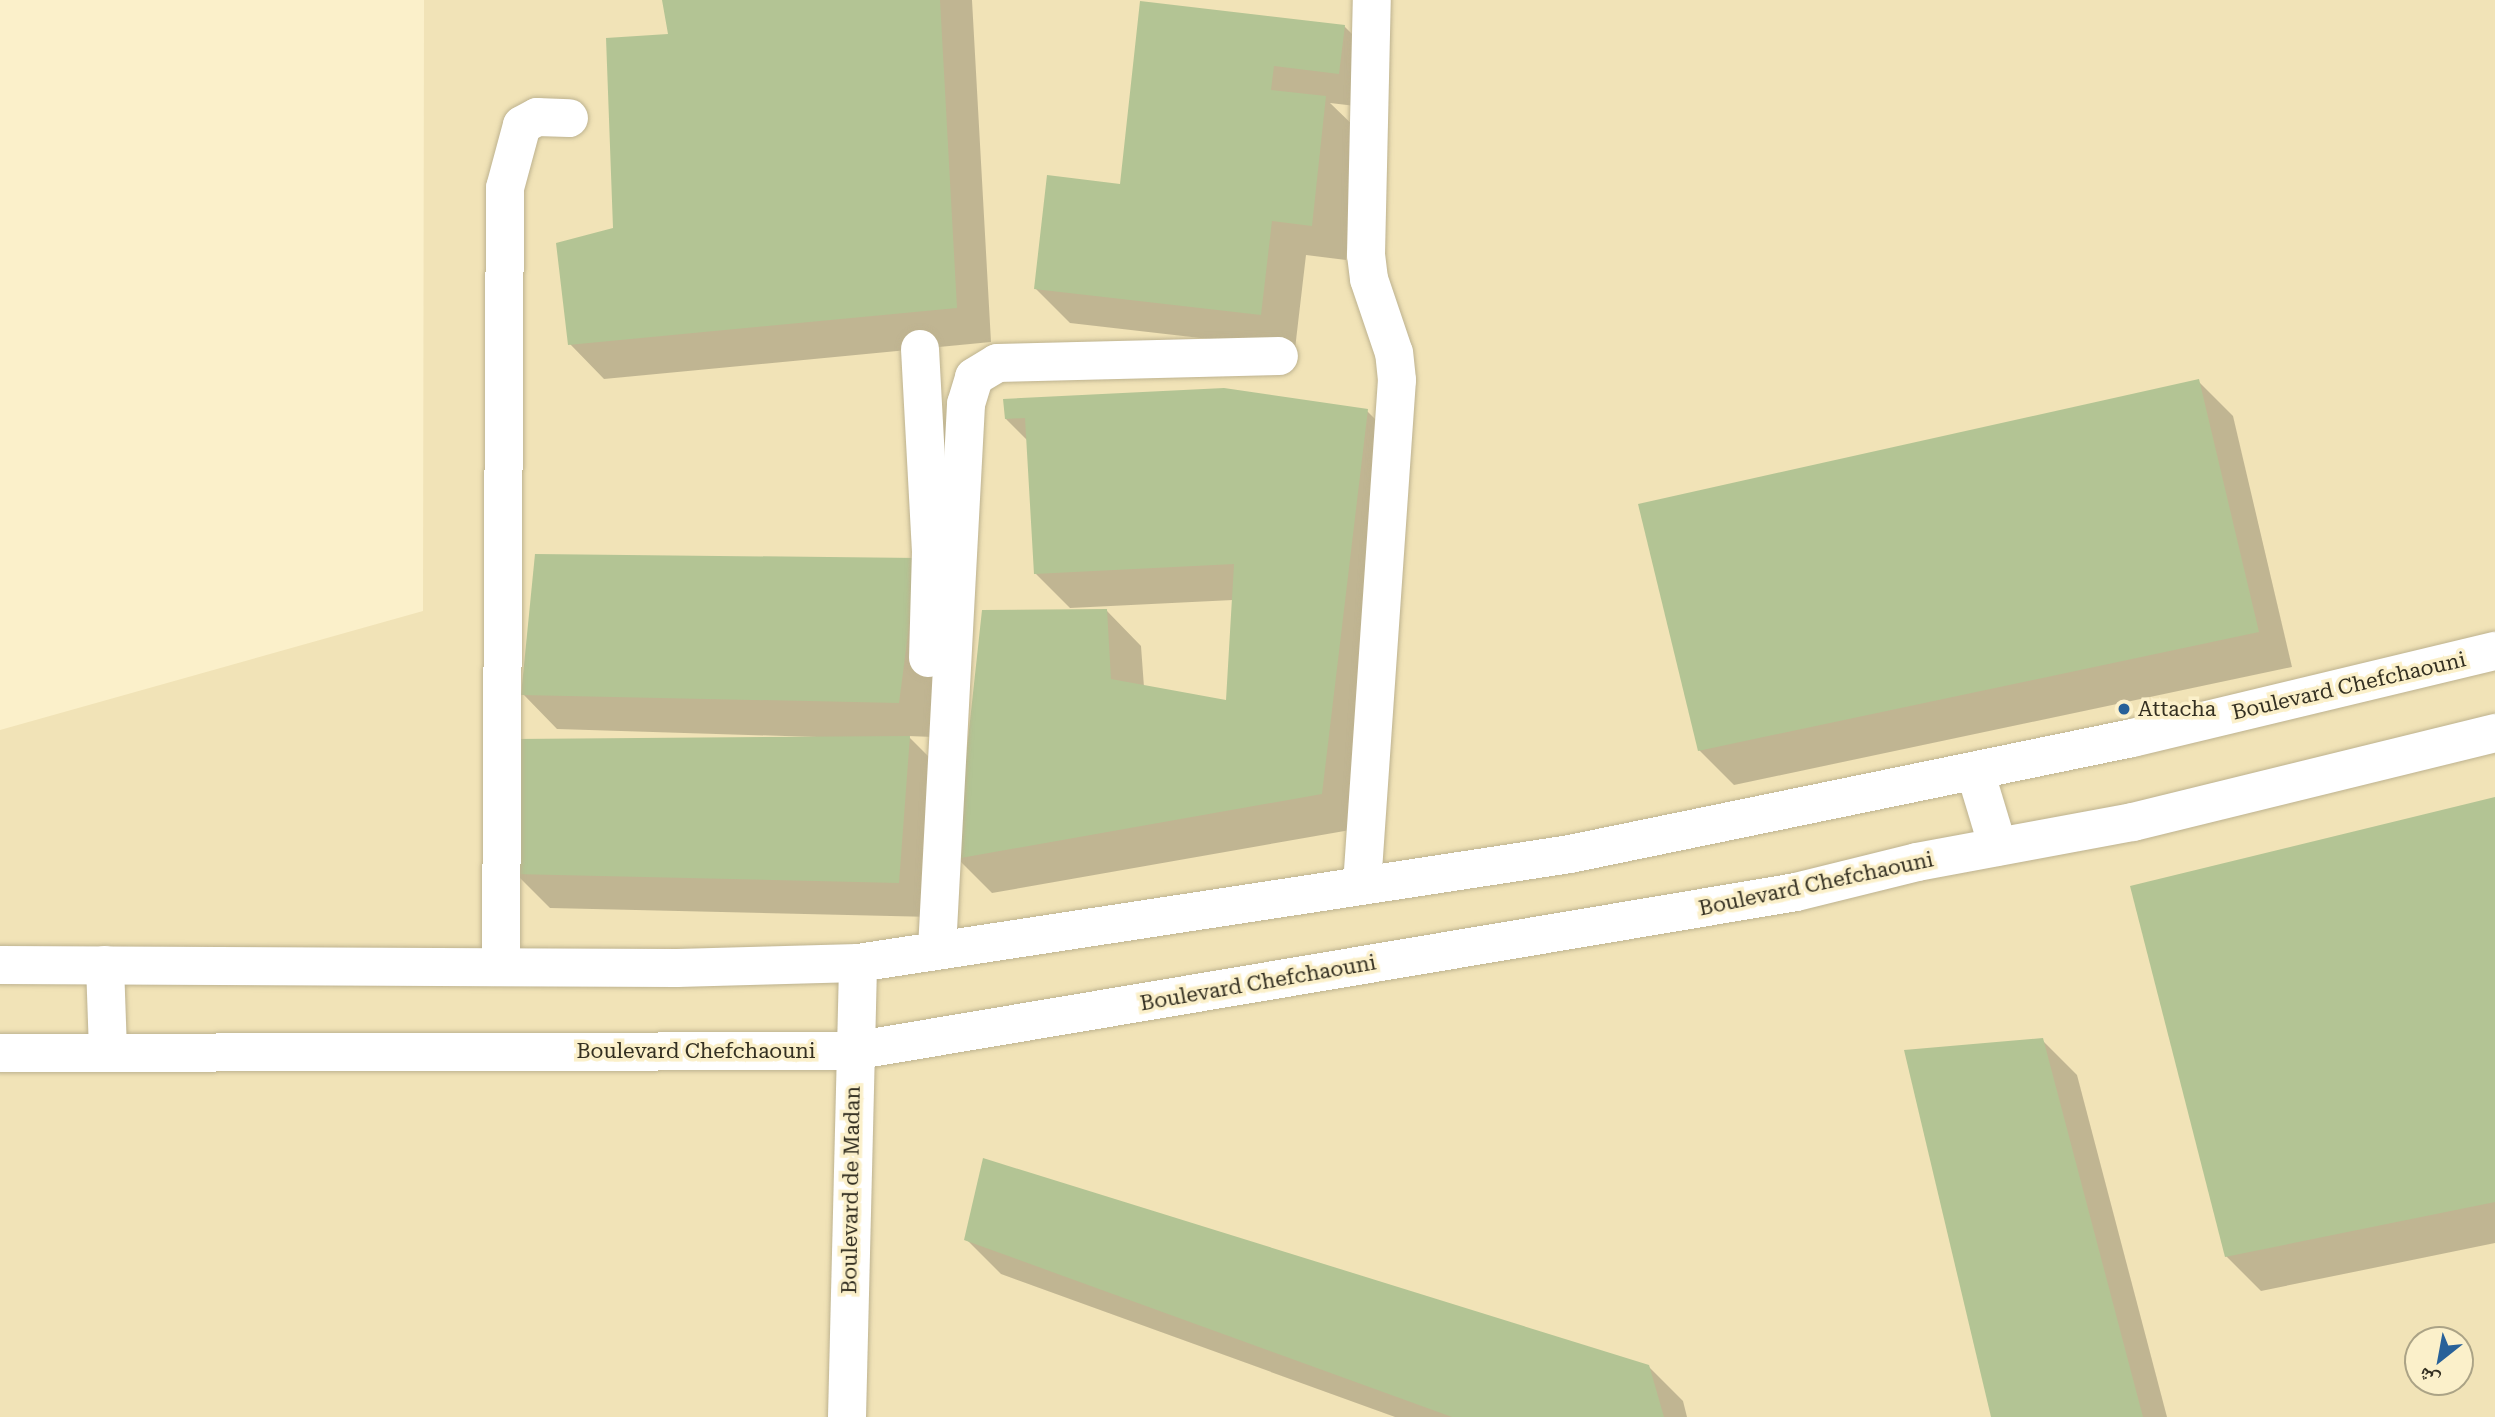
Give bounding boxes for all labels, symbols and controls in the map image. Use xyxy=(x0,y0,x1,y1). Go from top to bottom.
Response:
street label: Boulevard Chefchaouni xyxy=(2230,647,2468,725)
place label: Attacha xyxy=(2138,696,2216,722)
marker: Attacha xyxy=(2116,701,2132,717)
street label: Boulevard Chefchaouni xyxy=(1696,847,1936,921)
street label: Boulevard Chefchaouni xyxy=(1138,950,1378,1016)
street label: Boulevard Chefchaouni xyxy=(576,1038,816,1064)
street label: Boulevard de Madan xyxy=(837,1086,865,1294)
north arrow xyxy=(2404,1326,2474,1396)
text: ش xyxy=(2414,1363,2444,1393)

